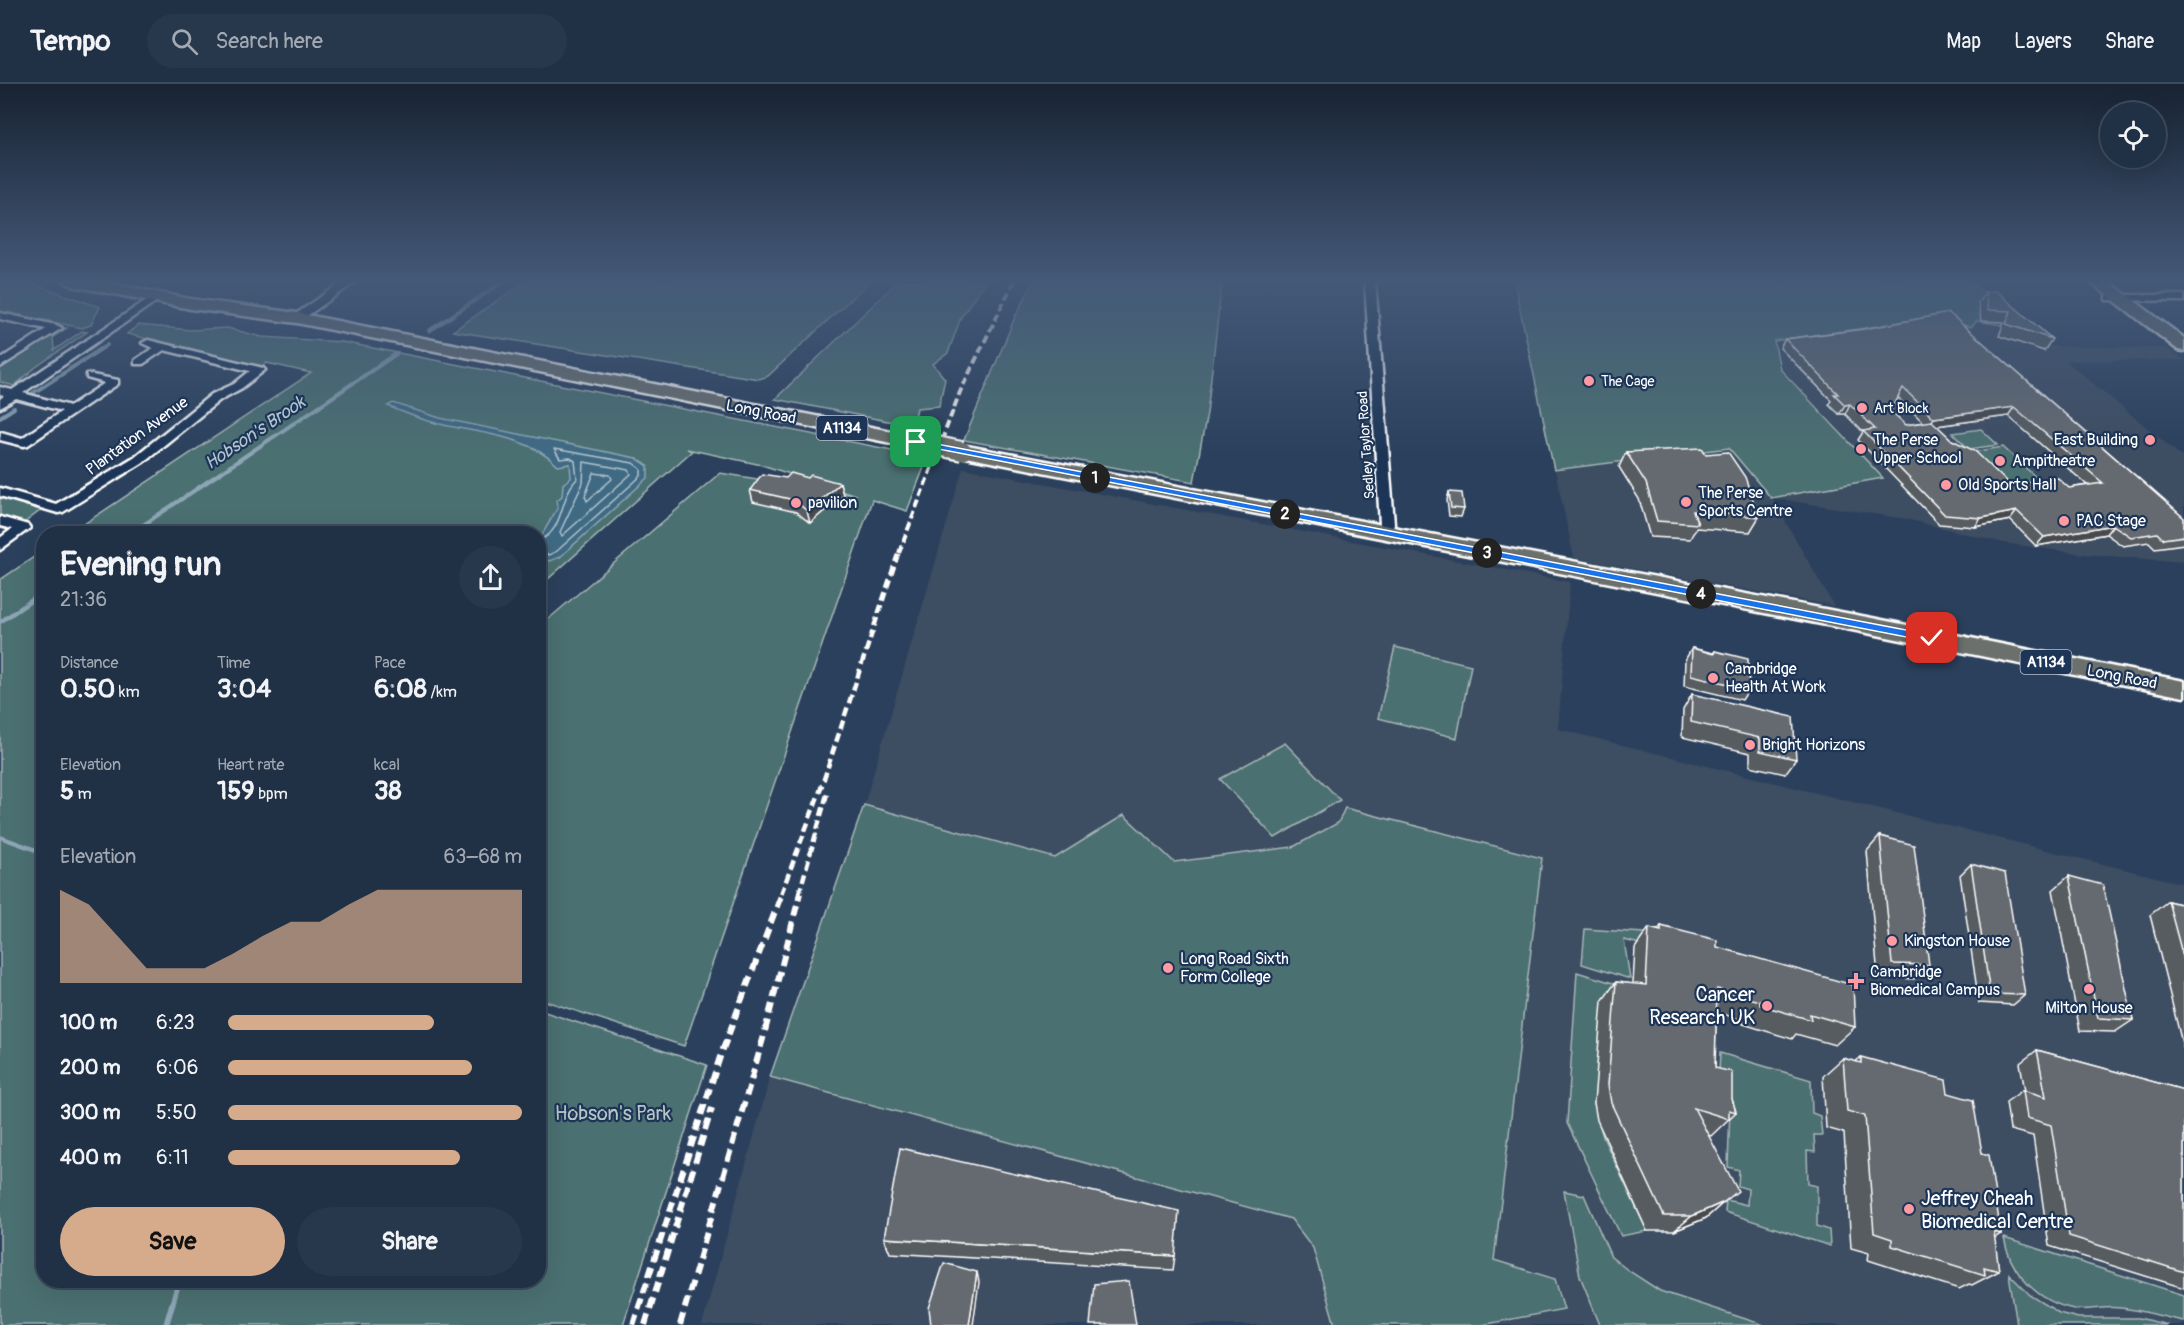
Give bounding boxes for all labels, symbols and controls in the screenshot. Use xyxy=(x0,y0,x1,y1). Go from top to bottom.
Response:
search box xyxy=(147,14,567,68)
text: Tempo xyxy=(30,24,111,59)
icon: search xyxy=(168,25,201,58)
text: Search here xyxy=(216,27,323,55)
text: Map xyxy=(1946,28,1981,55)
text: Layers xyxy=(2014,28,2072,55)
text: Share xyxy=(2105,28,2154,55)
map controls xyxy=(2100,102,2166,168)
button: locate xyxy=(2100,102,2166,168)
place label: The Cage xyxy=(1601,373,1654,390)
marker: The Cage xyxy=(1582,374,1596,388)
water label: Hobson's Brook xyxy=(200,390,311,475)
street label: Sedley Taylor Road xyxy=(1354,390,1378,500)
street label: Plantation Avenue xyxy=(82,392,192,480)
street label: Long Road xyxy=(724,395,798,429)
place label: Art Block xyxy=(1874,400,1929,417)
marker: Art Block xyxy=(1855,401,1869,415)
road number: A1134 xyxy=(816,416,868,440)
pin xyxy=(890,416,941,467)
icon: arrive xyxy=(899,425,932,458)
place label: The Perse Upper School xyxy=(1873,430,1962,468)
place label: East Building xyxy=(2054,430,2138,450)
marker: East Building xyxy=(2143,433,2157,447)
marker: The Perse Upper School xyxy=(1854,442,1868,456)
place label: Ampitheatre xyxy=(2012,451,2095,471)
marker: Ampitheatre xyxy=(1993,454,2007,468)
pin: 1 xyxy=(1080,463,1110,493)
text: 1 xyxy=(1092,468,1098,488)
place label: Old Sports Hall xyxy=(1958,475,2057,495)
marker: Old Sports Hall xyxy=(1939,478,1953,492)
place label: The Perse Sports Centre xyxy=(1698,483,1792,521)
place label: pavilion xyxy=(808,493,857,513)
marker: The Perse Sports Centre xyxy=(1679,495,1693,509)
marker: pavilion xyxy=(789,496,803,510)
pin: 2 xyxy=(1270,499,1300,529)
text: 2 xyxy=(1281,504,1289,524)
place label: PAC Stage xyxy=(2076,511,2146,531)
marker: PAC Stage xyxy=(2057,514,2071,528)
pin: 3 xyxy=(1472,538,1502,568)
text: 3 xyxy=(1483,543,1491,563)
text: Evening run xyxy=(60,544,221,585)
button: share xyxy=(459,546,522,609)
pin: 4 xyxy=(1686,579,1716,609)
text: 4 xyxy=(1696,584,1706,604)
text: 21:36 xyxy=(60,587,107,612)
pin xyxy=(1906,612,1957,663)
icon: check xyxy=(1915,621,1948,654)
road number: A1134 xyxy=(2020,650,2072,674)
text: Distance xyxy=(60,653,119,673)
text: Time xyxy=(217,653,250,673)
text: Pace xyxy=(374,653,406,673)
place label: Cambridge Health At Work xyxy=(1725,659,1826,697)
street label: Long Road xyxy=(2085,660,2159,694)
marker: Cambridge Health At Work xyxy=(1706,671,1720,685)
text: 0.50 xyxy=(60,673,115,705)
text: 3:04 xyxy=(217,673,271,705)
text: 6:08 xyxy=(374,673,427,705)
text: km xyxy=(115,682,140,702)
text: /km xyxy=(427,682,457,702)
place label: Bright Horizons xyxy=(1762,735,1865,755)
marker: Bright Horizons xyxy=(1743,738,1757,752)
text: Elevation xyxy=(60,755,121,775)
text: Heart rate xyxy=(217,755,284,775)
text: kcal xyxy=(374,755,400,775)
text: 5 xyxy=(60,775,74,807)
text: 159 xyxy=(217,775,255,807)
text: 38 xyxy=(374,775,402,807)
text: m xyxy=(74,784,92,804)
text: bpm xyxy=(255,784,288,804)
text: Elevation xyxy=(60,844,136,869)
text: 63–68 m xyxy=(444,844,522,869)
place label: Kingston House xyxy=(1904,931,2010,951)
marker: Kingston House xyxy=(1885,934,1899,948)
place label: Long Road Sixth Form College xyxy=(1180,949,1289,987)
marker: Long Road Sixth Form College xyxy=(1161,961,1175,975)
place label: Cambridge Biomedical Campus xyxy=(1870,962,2000,1000)
marker: Cambridge Biomedical Campus xyxy=(1847,972,1865,990)
place label: Cancer Research UK xyxy=(1649,982,1755,1030)
marker: Milton House xyxy=(2082,982,2096,996)
place label: Milton House xyxy=(2045,998,2133,1018)
marker: Cancer Research UK xyxy=(1760,999,1774,1013)
text: 100 m xyxy=(60,1010,117,1035)
text: 6:23 xyxy=(156,1010,195,1035)
text: 200 m xyxy=(60,1055,121,1080)
text: 6:06 xyxy=(156,1055,198,1080)
text: 300 m xyxy=(60,1100,121,1125)
text: 5:50 xyxy=(156,1100,197,1125)
park label: Hobson's Park xyxy=(555,1101,672,1126)
text: 400 m xyxy=(60,1145,121,1170)
text: 6:11 xyxy=(156,1145,189,1170)
place label: Jeffrey Cheah Biomedical Centre xyxy=(1921,1186,2073,1234)
marker: Jeffrey Cheah Biomedical Centre xyxy=(1902,1202,1916,1216)
button: Save xyxy=(60,1207,285,1276)
button: Share xyxy=(297,1207,522,1276)

